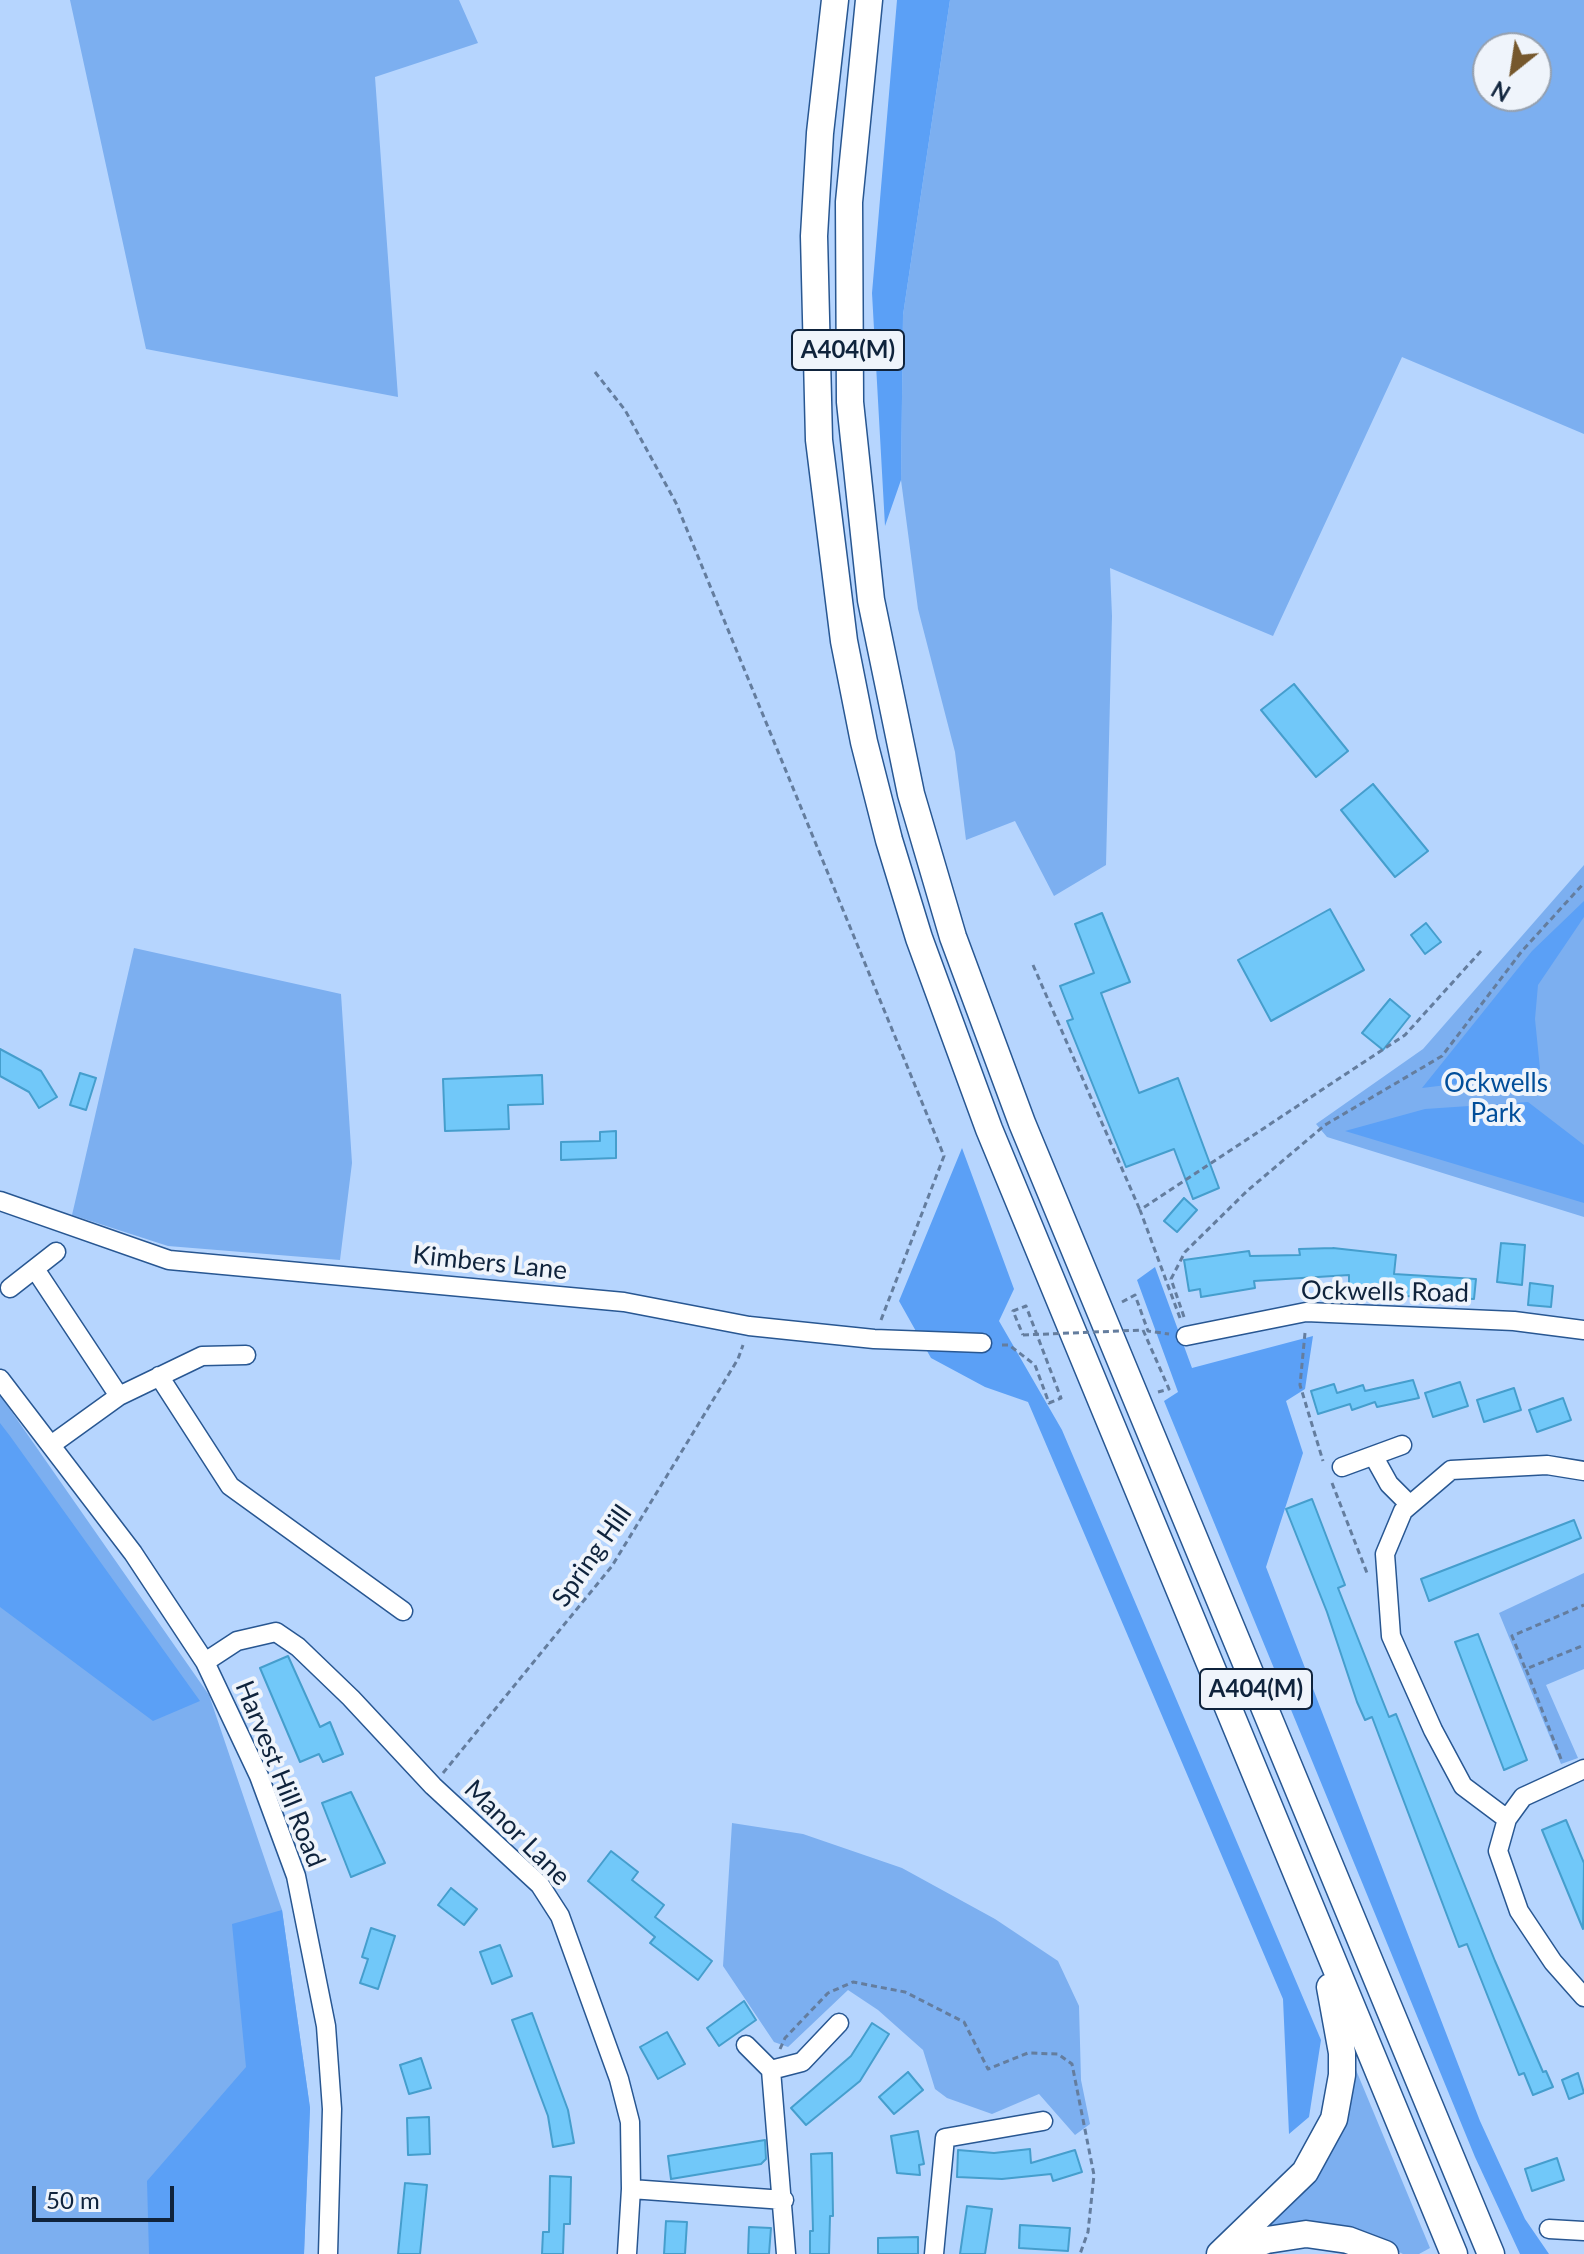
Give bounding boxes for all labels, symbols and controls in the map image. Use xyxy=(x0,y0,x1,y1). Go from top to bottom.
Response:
north arrow xyxy=(1472,32,1552,112)
text: N xyxy=(1487,76,1515,107)
road number: A404(M) xyxy=(792,330,904,370)
park label: Ockwells Park xyxy=(1444,1068,1548,1130)
street label: Kimbers Lane xyxy=(411,1239,569,1287)
street label: Ockwells Road xyxy=(1301,1275,1469,1309)
street label: Spring Hill xyxy=(546,1499,638,1613)
road number: A404(M) xyxy=(1200,1669,1312,1709)
street label: Harvest Hill Road xyxy=(228,1676,332,1872)
street label: Manor Lane xyxy=(458,1774,576,1892)
scale bar xyxy=(36,2170,178,2220)
text: 50 m xyxy=(46,2185,100,2214)

